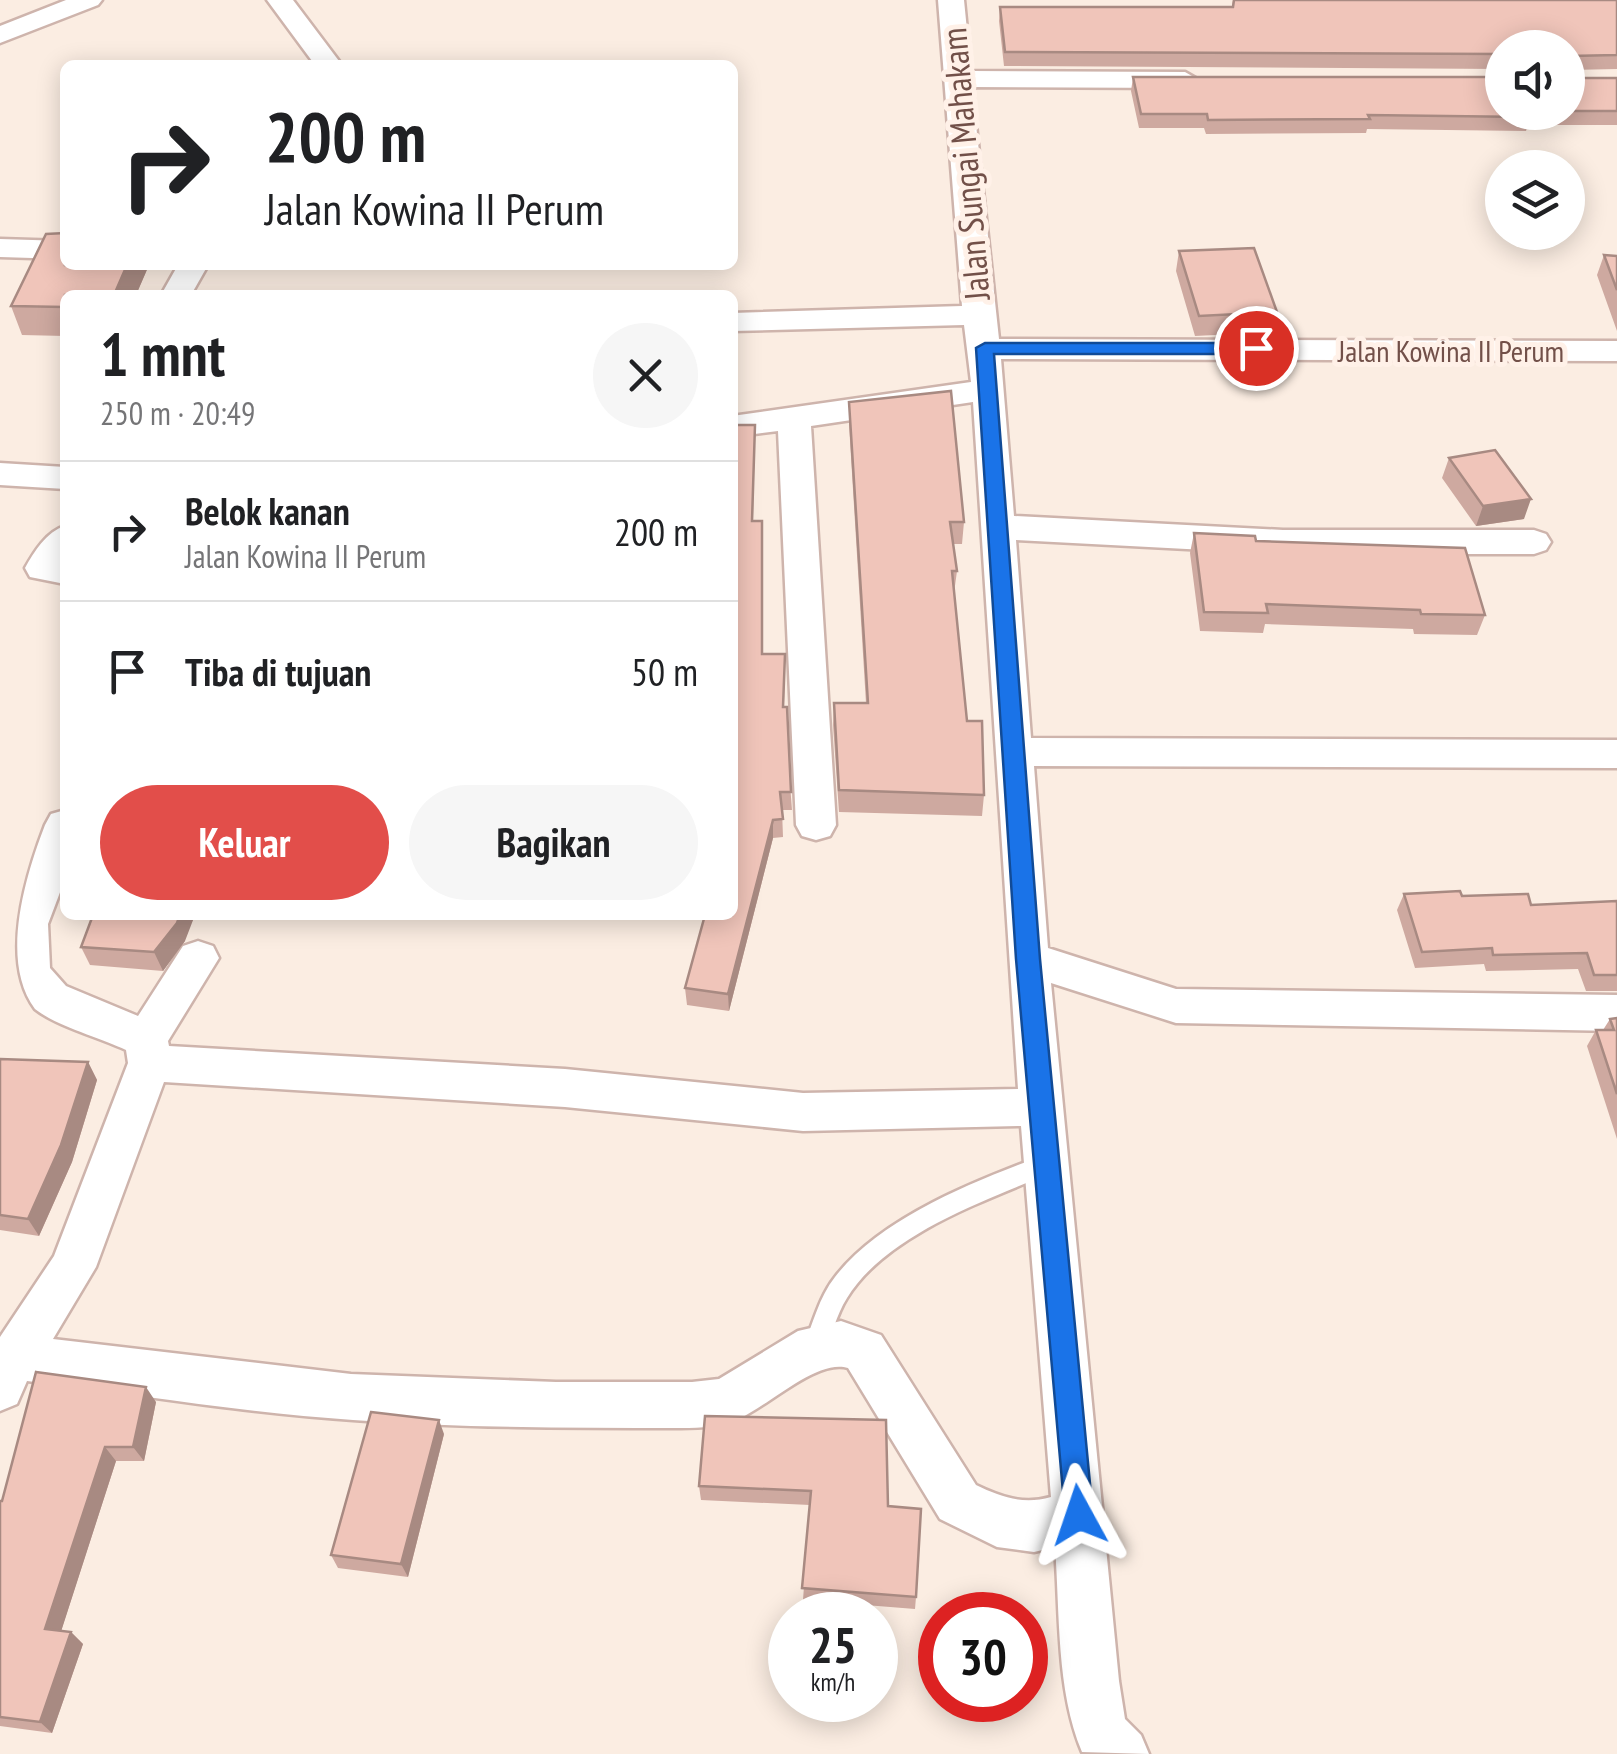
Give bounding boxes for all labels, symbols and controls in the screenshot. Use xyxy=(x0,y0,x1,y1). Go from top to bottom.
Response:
street label: Jalan Sungai Mahakam xyxy=(930,26,1000,303)
map controls xyxy=(1485,30,1585,250)
button: sound xyxy=(1485,30,1585,130)
text: 200 m xyxy=(265,91,426,181)
icon: right xyxy=(100,100,230,230)
button: layers xyxy=(1485,150,1585,250)
text: Jalan Kowina II Perum xyxy=(265,179,604,237)
pin xyxy=(1214,306,1299,391)
text: 1 mnt xyxy=(100,315,225,393)
icon: arrive xyxy=(1229,321,1284,376)
button: close xyxy=(593,323,698,428)
street label: Jalan Kowina II Perum xyxy=(1337,331,1564,370)
text: 250 m · 20:49 xyxy=(100,392,255,434)
text: Belok kanan xyxy=(185,486,350,535)
icon: right xyxy=(100,504,155,559)
text: 200 m xyxy=(614,507,698,556)
text: Jalan Kowina II Perum xyxy=(185,535,426,577)
icon: arrive xyxy=(100,644,155,699)
text: Tiba di tujuan xyxy=(185,647,371,696)
text: 50 m xyxy=(631,647,698,696)
button: Keluar xyxy=(100,785,389,900)
button: Bagikan xyxy=(409,785,698,900)
position arrow xyxy=(1027,1463,1131,1567)
speed limit sign: 30 xyxy=(918,1592,1048,1722)
text: 25 xyxy=(809,1612,857,1677)
text: km/h xyxy=(811,1666,855,1698)

